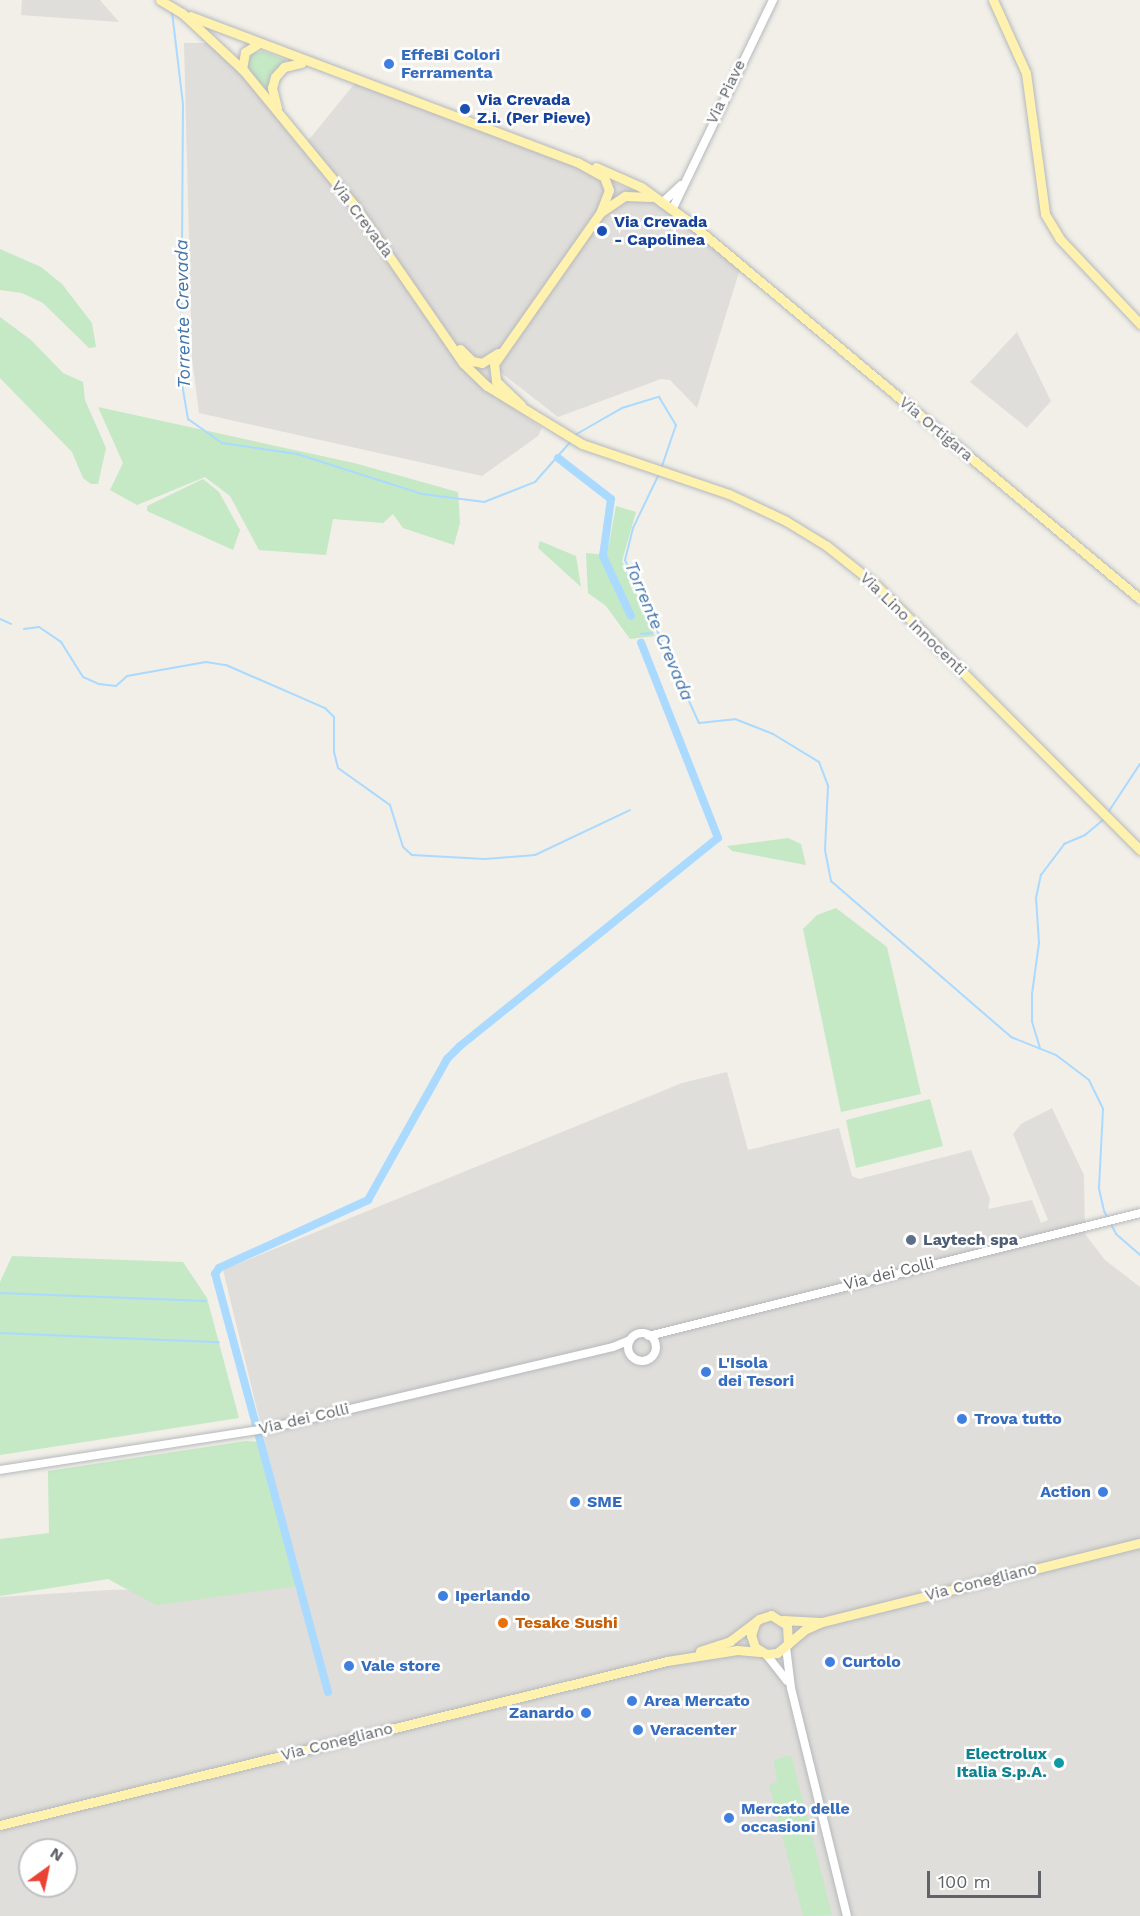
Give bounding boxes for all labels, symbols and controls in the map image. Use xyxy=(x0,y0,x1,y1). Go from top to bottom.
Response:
place label: EffeBi Colori Ferramenta xyxy=(401,45,500,83)
marker: EffeBi Colori Ferramenta xyxy=(382,57,396,71)
street label: Via Piave xyxy=(702,57,750,127)
place label: Via Crevada Z.i. (Per Pieve) xyxy=(477,90,591,128)
marker: Via Crevada Z.i. (Per Pieve) xyxy=(458,102,472,116)
street label: Via Crevada xyxy=(327,177,397,261)
place label: Via Crevada - Capolinea xyxy=(614,212,707,250)
marker: Via Crevada - Capolinea xyxy=(595,224,609,238)
water label: Torrente Crevada xyxy=(171,239,195,389)
street label: Via Ortigara xyxy=(895,392,977,466)
water label: Torrente Crevada xyxy=(620,558,698,704)
street label: Via Lino Innocenti xyxy=(856,568,970,680)
place label: Laytech spa xyxy=(923,1230,1018,1250)
marker: Laytech spa xyxy=(904,1233,918,1247)
street label: Via dei Colli xyxy=(842,1253,936,1295)
place label: L'Isola dei Tesori xyxy=(718,1353,794,1391)
marker: L'Isola dei Tesori xyxy=(699,1365,713,1379)
street label: Via dei Colli xyxy=(257,1399,351,1439)
place label: Trova tutto xyxy=(974,1409,1062,1429)
marker: Trova tutto xyxy=(955,1412,969,1426)
place label: Action xyxy=(1040,1482,1091,1502)
marker: Action xyxy=(1096,1485,1110,1499)
place label: SME xyxy=(587,1492,622,1512)
marker: SME xyxy=(568,1495,582,1509)
street label: Via Conegliano xyxy=(923,1559,1039,1605)
place label: Iperlando xyxy=(455,1586,530,1606)
marker: Iperlando xyxy=(436,1589,450,1603)
place label: Tesake Sushi xyxy=(515,1613,618,1633)
marker: Tesake Sushi xyxy=(496,1616,510,1630)
place label: Curtolo xyxy=(842,1652,901,1672)
marker: Curtolo xyxy=(823,1655,837,1669)
place label: Vale store xyxy=(361,1656,440,1676)
marker: Vale store xyxy=(342,1659,356,1673)
place label: Area Mercato xyxy=(644,1691,750,1711)
marker: Area Mercato xyxy=(625,1694,639,1708)
place label: Zanardo xyxy=(509,1703,574,1723)
marker: Zanardo xyxy=(579,1706,593,1720)
street label: Via Conegliano xyxy=(279,1719,395,1765)
place label: Veracenter xyxy=(650,1720,737,1740)
marker: Veracenter xyxy=(631,1723,645,1737)
place label: Electrolux Italia S.p.A. xyxy=(956,1744,1047,1782)
marker: Electrolux Italia S.p.A. xyxy=(1052,1756,1066,1770)
place label: Mercato delle occasioni xyxy=(741,1799,850,1837)
marker: Mercato delle occasioni xyxy=(722,1811,736,1825)
north arrow xyxy=(18,1838,78,1898)
text: N xyxy=(47,1843,67,1865)
scale bar xyxy=(930,1859,1044,1897)
text: 100 m xyxy=(938,1871,991,1892)

